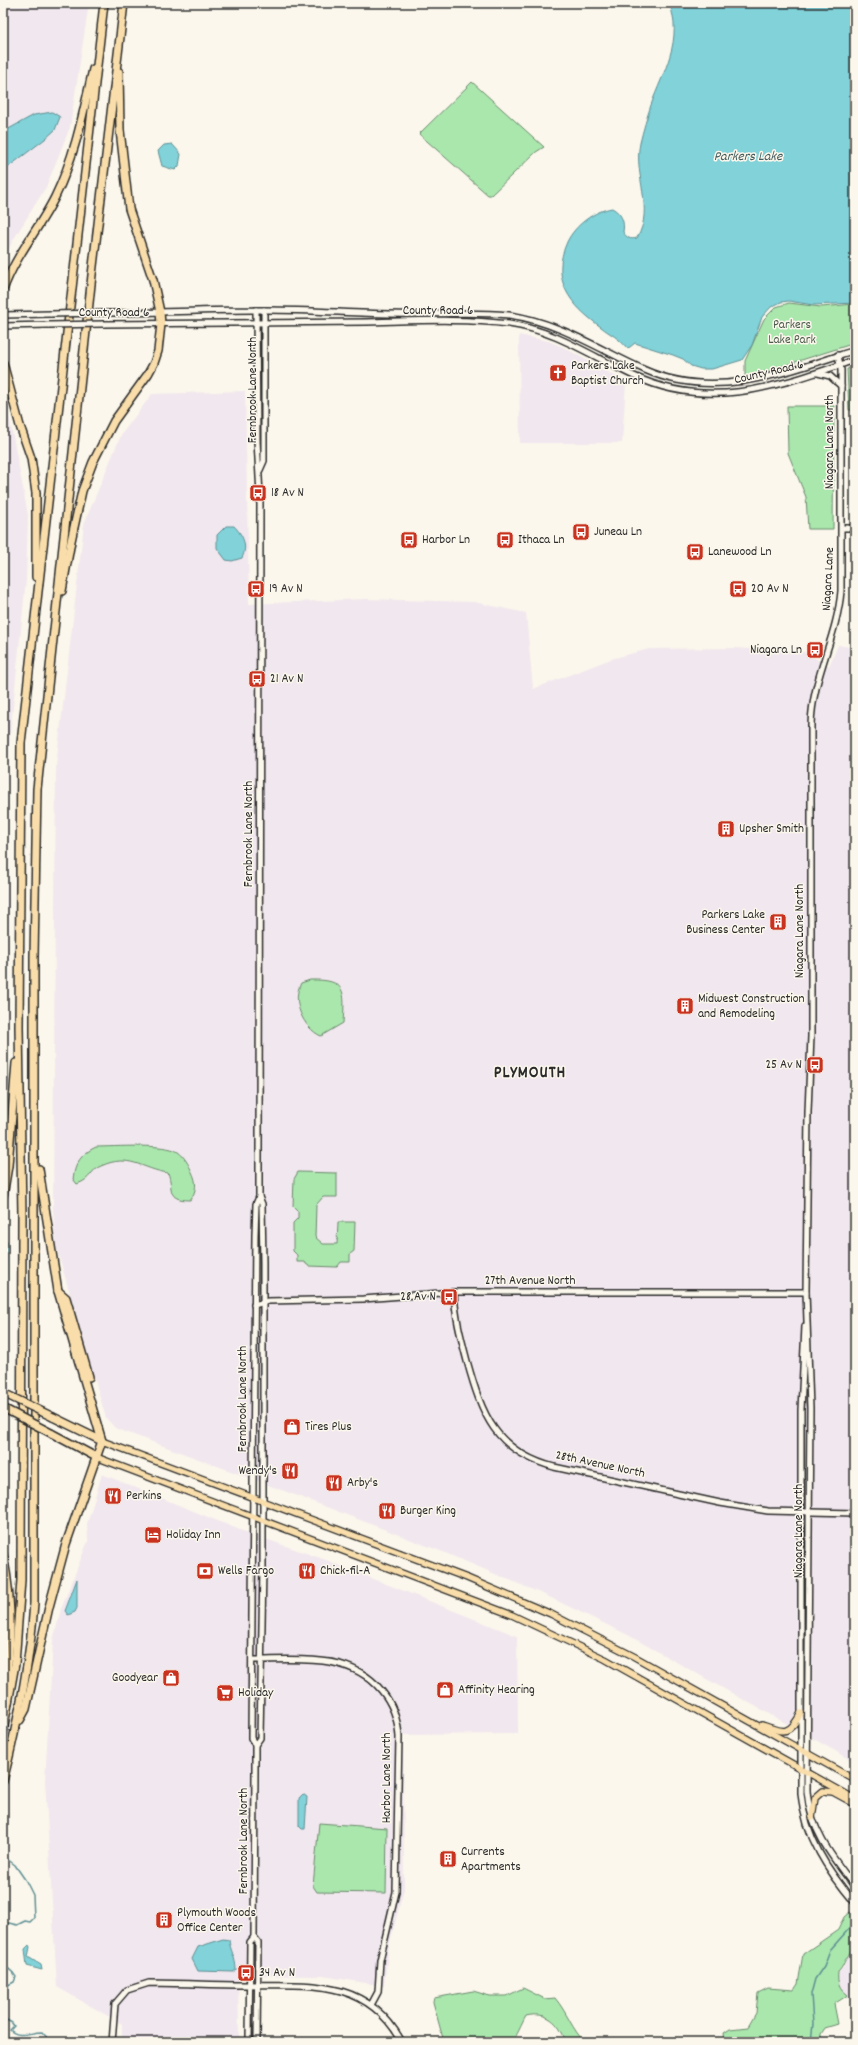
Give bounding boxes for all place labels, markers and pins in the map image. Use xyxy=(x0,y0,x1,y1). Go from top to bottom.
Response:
place label: Parkers Lake Baptist Church xyxy=(571,357,644,391)
church icon: Parkers Lake Baptist Church xyxy=(548,363,568,383)
bus stop icon: 18 Av N xyxy=(248,483,268,503)
place label: 18 Av N xyxy=(271,484,304,503)
bus stop icon: Juneau Ln xyxy=(571,522,591,542)
place label: Juneau Ln xyxy=(594,523,642,542)
bus stop icon: Harbor Ln xyxy=(399,530,419,550)
bus stop icon: Ithaca Ln xyxy=(495,530,515,550)
place label: Harbor Ln xyxy=(422,531,470,550)
place label: Ithaca Ln xyxy=(518,531,565,550)
bus stop icon: Lanewood Ln xyxy=(685,542,705,562)
place label: Lanewood Ln xyxy=(708,543,771,562)
bus stop icon: 19 Av N xyxy=(246,579,266,599)
bus stop icon: 20 Av N xyxy=(728,579,748,599)
place label: 19 Av N xyxy=(269,580,303,599)
place label: 20 Av N xyxy=(751,580,789,599)
bus stop icon: Niagara Ln xyxy=(805,640,825,660)
place label: Niagara Ln xyxy=(750,641,802,660)
bus stop icon: 21 Av N xyxy=(247,669,267,689)
place label: 21 Av N xyxy=(270,670,303,689)
building icon: Upsher Smith xyxy=(716,819,736,839)
place label: Upsher Smith xyxy=(739,820,804,839)
place label: Parkers Lake Business Center xyxy=(686,906,765,940)
building icon: Parkers Lake Business Center xyxy=(768,912,788,932)
place label: Midwest Construction and Remodeling xyxy=(698,990,805,1024)
building icon: Midwest Construction and Remodeling xyxy=(675,996,695,1016)
bus stop icon: 25 Av N xyxy=(805,1055,825,1075)
place label: 25 Av N xyxy=(765,1056,802,1075)
bus stop icon: 28 Av N xyxy=(439,1287,459,1307)
place label: 28 Av N xyxy=(400,1288,436,1307)
shop icon: Tires Plus xyxy=(282,1417,302,1437)
place label: Tires Plus xyxy=(305,1418,352,1437)
restaurant icon: Wendy's xyxy=(280,1461,300,1481)
place label: Wendy's xyxy=(238,1462,277,1481)
restaurant icon: Arby's xyxy=(324,1473,344,1493)
place label: Arby's xyxy=(347,1474,378,1493)
restaurant icon: Perkins xyxy=(103,1486,123,1506)
place label: Perkins xyxy=(126,1487,162,1506)
restaurant icon: Burger King xyxy=(377,1501,397,1521)
place label: Burger King xyxy=(400,1502,456,1521)
hotel icon: Holiday Inn xyxy=(143,1525,163,1545)
place label: Holiday Inn xyxy=(166,1526,220,1545)
bank icon: Wells Fargo xyxy=(195,1561,215,1581)
restaurant icon: Chick-fil-A xyxy=(297,1561,317,1581)
place label: Wells Fargo xyxy=(218,1562,274,1581)
place label: Chick-fil-A xyxy=(320,1562,370,1581)
shop icon: Goodyear xyxy=(161,1668,181,1688)
place label: Goodyear xyxy=(112,1669,158,1688)
shop icon: Affinity Hearing xyxy=(435,1680,455,1700)
place label: Affinity Hearing xyxy=(458,1681,535,1700)
supermarket icon: Holiday xyxy=(215,1683,235,1703)
place label: Holiday xyxy=(238,1684,274,1703)
place label: Currents Apartments xyxy=(461,1843,521,1877)
building icon: Currents Apartments xyxy=(438,1849,458,1869)
place label: Plymouth Woods Office Center xyxy=(177,1904,256,1938)
building icon: Plymouth Woods Office Center xyxy=(154,1910,174,1930)
bus stop icon: 34 Av N xyxy=(236,1963,256,1983)
place label: 34 Av N xyxy=(259,1964,295,1983)

